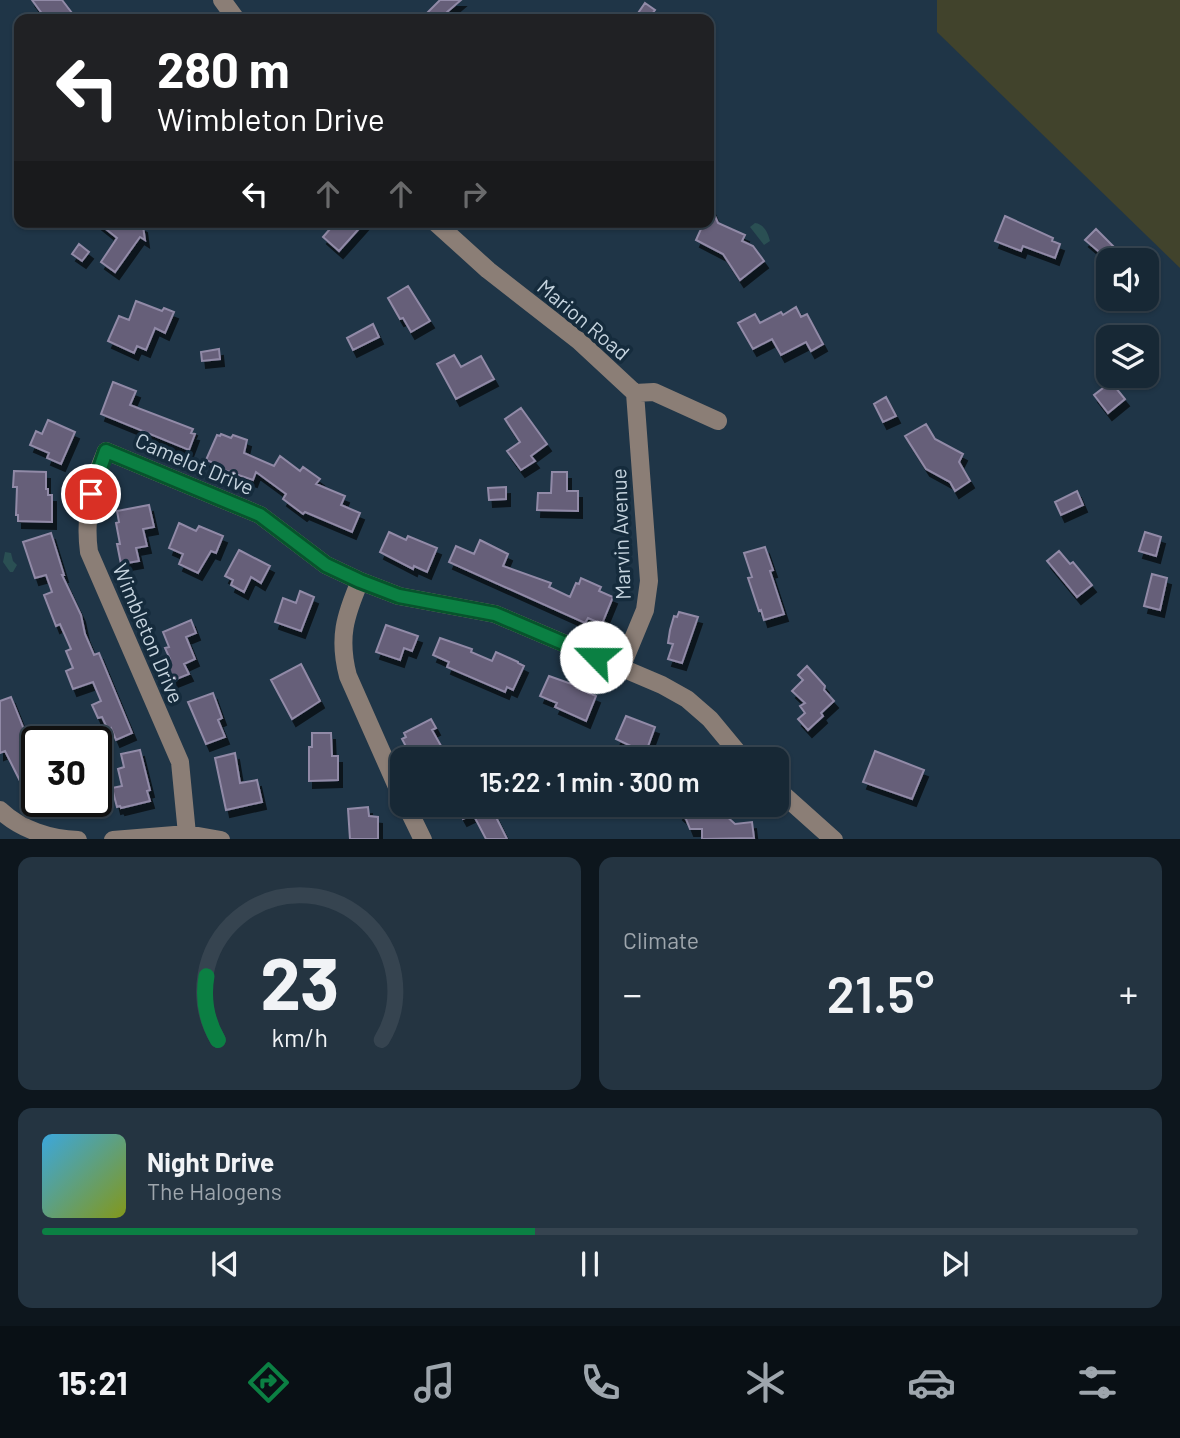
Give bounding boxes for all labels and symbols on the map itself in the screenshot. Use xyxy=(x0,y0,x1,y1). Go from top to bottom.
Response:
street label: Marion Road xyxy=(533,273,635,365)
street label: Camelot Drive xyxy=(132,427,258,499)
pin xyxy=(61,464,121,524)
street label: Marvin Avenue xyxy=(605,468,635,600)
street label: Wimbleton Drive xyxy=(108,559,190,707)
position arrow xyxy=(559,620,633,694)
speed limit sign: 30 xyxy=(21,726,112,817)

